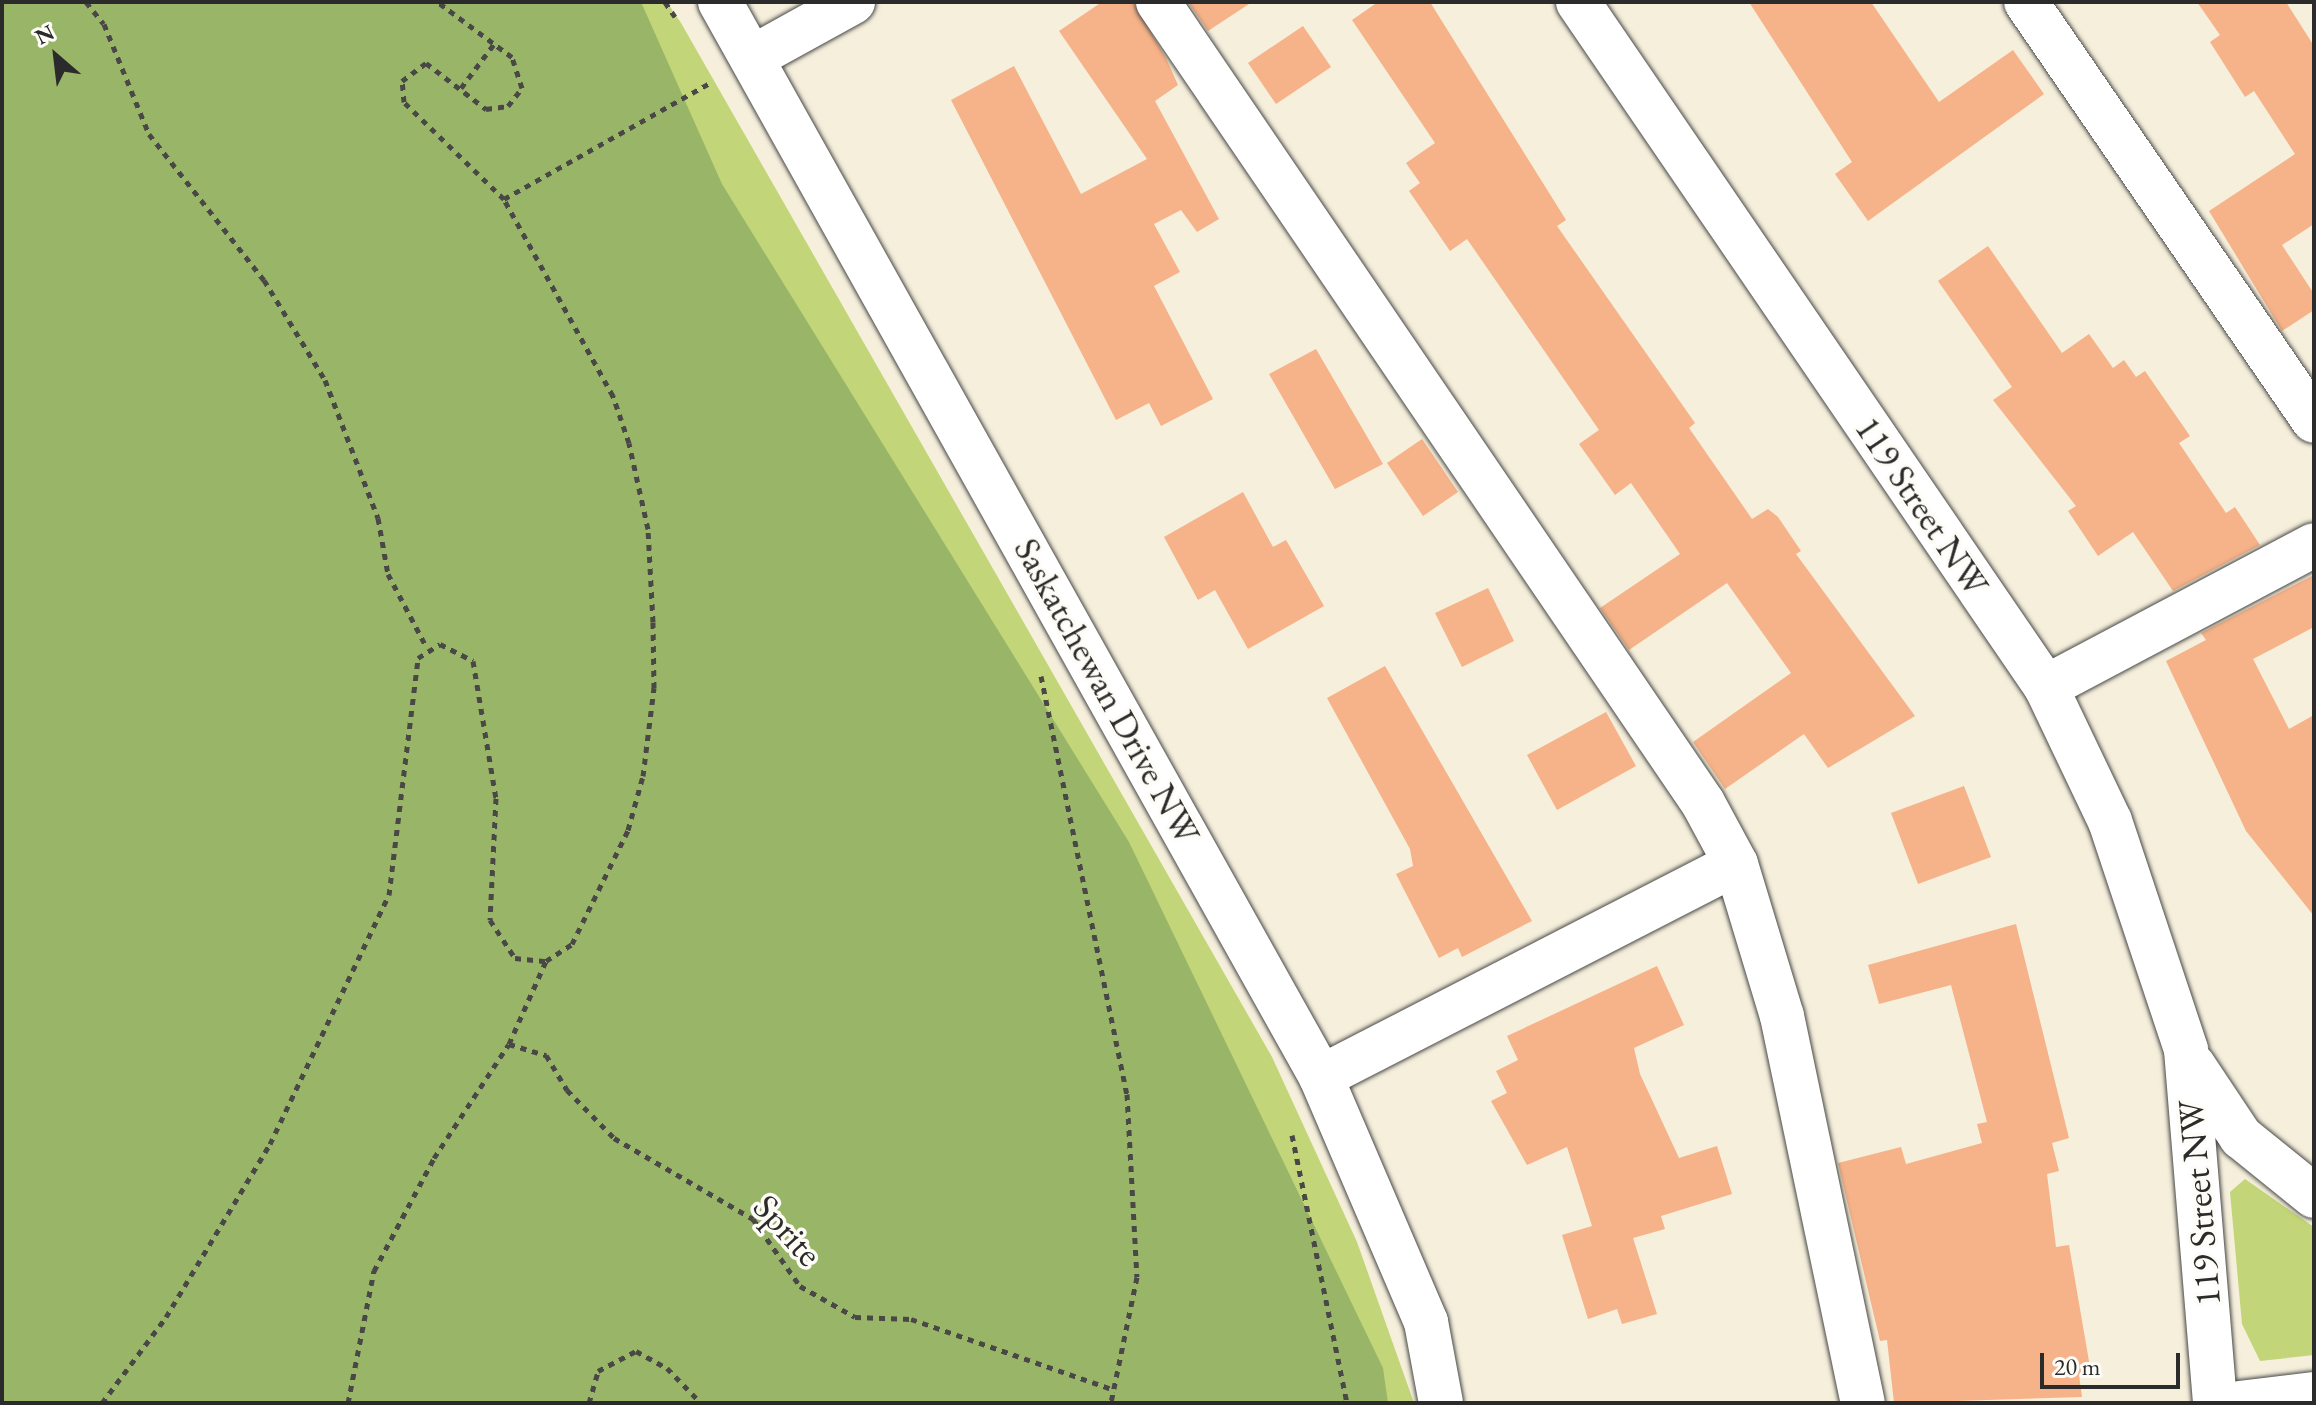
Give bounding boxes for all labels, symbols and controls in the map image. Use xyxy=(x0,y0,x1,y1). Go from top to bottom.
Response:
north arrow xyxy=(16,16,96,96)
text: N xyxy=(30,17,59,51)
street label: 119 Street NW xyxy=(1846,408,1998,604)
street label: Saskatchewan Drive NW xyxy=(1005,531,1209,851)
street label: 119 Street NW xyxy=(2168,1098,2230,1308)
street label: Sprite xyxy=(745,1185,831,1275)
scale bar xyxy=(2044,1337,2184,1387)
text: 20 m xyxy=(2054,1351,2101,1382)

